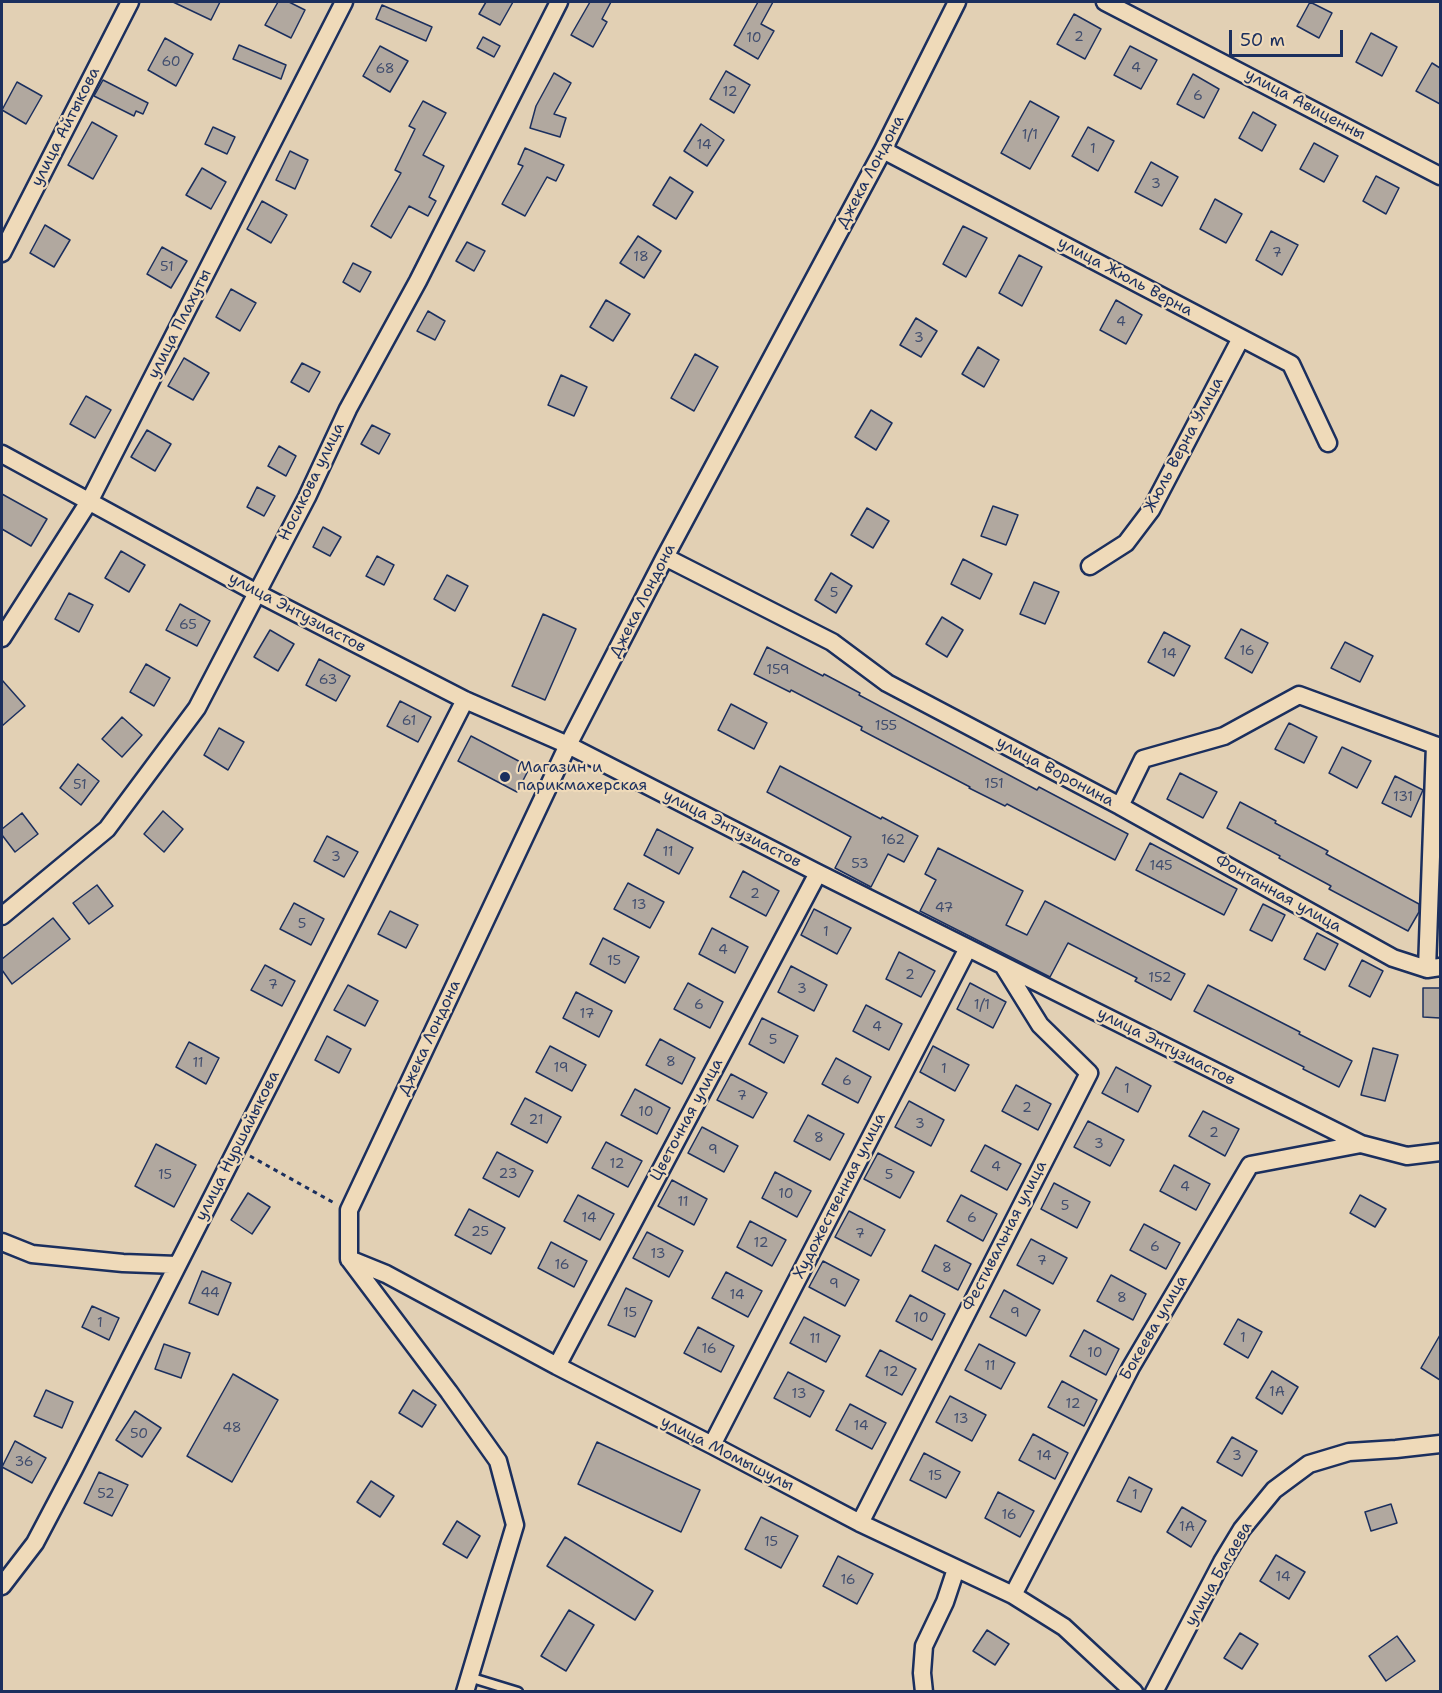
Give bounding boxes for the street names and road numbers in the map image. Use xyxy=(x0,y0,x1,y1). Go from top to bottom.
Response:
street label: улица Айтыкова xyxy=(28,64,104,190)
street label: улица Авиценны xyxy=(1242,65,1368,145)
street label: Джека Лондона xyxy=(833,112,909,232)
street label: улица Жюль Верна xyxy=(1054,233,1196,321)
street label: улица Плахуты xyxy=(144,266,216,382)
street label: Жюль Верна Улица xyxy=(1140,374,1228,516)
street label: Носикова улица xyxy=(275,420,349,544)
street label: Джека Лондона xyxy=(606,541,680,661)
street label: улица Энтузиастов xyxy=(225,569,369,657)
street label: улица Воронина xyxy=(993,733,1117,811)
street label: улица Энтузиастов xyxy=(660,786,804,872)
street label: Фонтанная улица xyxy=(1211,851,1345,937)
street label: Джека Лондона xyxy=(395,977,465,1099)
street label: улица Энтузиастов xyxy=(1094,1004,1238,1090)
street label: Цветочная улица xyxy=(647,1055,727,1185)
street label: улица Нуршайыкова xyxy=(192,1068,284,1224)
street label: Художественная улица xyxy=(790,1110,890,1282)
street label: Фестивальная улица xyxy=(959,1158,1051,1314)
street label: Бокеева улица xyxy=(1116,1272,1192,1384)
street label: улица Момышулы xyxy=(657,1412,797,1496)
street label: улица Багаева xyxy=(1181,1518,1257,1630)

